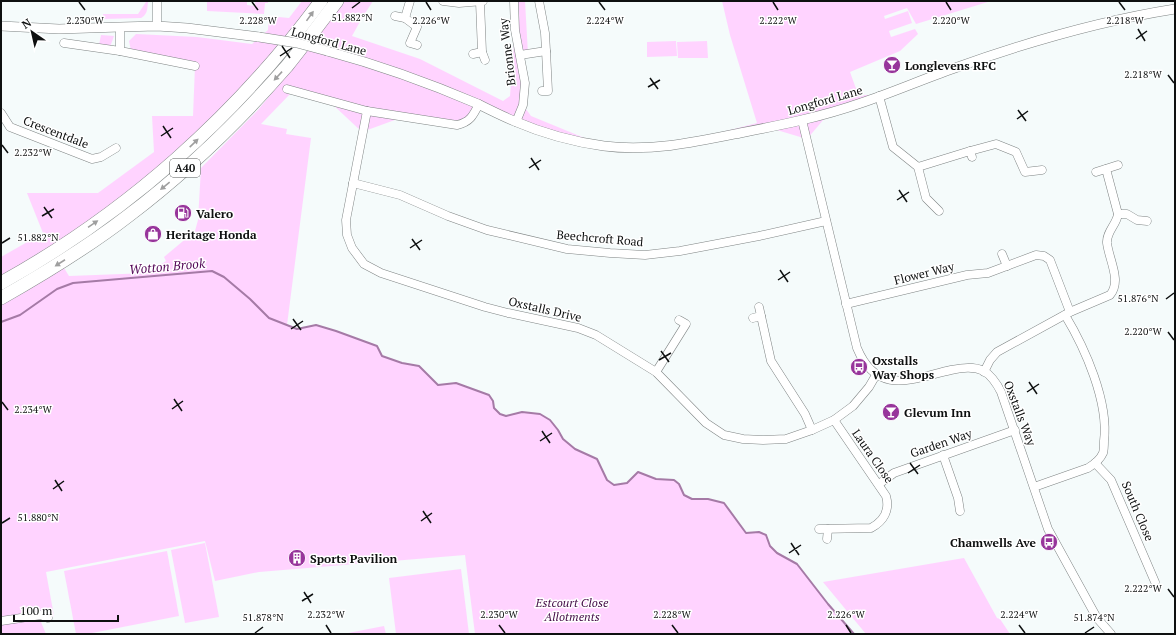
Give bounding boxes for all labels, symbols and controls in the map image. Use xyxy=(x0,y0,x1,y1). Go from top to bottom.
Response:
one-way arrow xyxy=(306,11,314,21)
text: 51.882°N xyxy=(332,11,373,24)
north arrow xyxy=(12,12,52,52)
text: 2.230°W xyxy=(66,14,104,27)
text: 2.228°W xyxy=(239,14,277,27)
text: 2.226°W xyxy=(412,14,450,27)
text: 2.224°W xyxy=(586,14,624,27)
text: 2.222°W xyxy=(759,14,797,27)
text: 2.220°W xyxy=(932,14,970,27)
text: 2.218°W xyxy=(1106,14,1144,27)
text: N xyxy=(19,15,34,32)
street label: Brionne Way xyxy=(495,16,519,87)
street label: Longford Lane xyxy=(290,24,368,58)
bar icon: Longlevens RFC xyxy=(882,55,902,75)
place label: Longlevens RFC xyxy=(905,58,996,73)
text: 2.218°W xyxy=(1124,68,1162,81)
one-way arrow xyxy=(273,70,282,81)
street label: Longford Lane xyxy=(786,82,864,118)
street label: Crescentdale xyxy=(21,113,91,151)
one-way arrow xyxy=(189,138,199,148)
text: 2.232°W xyxy=(14,146,52,159)
road number: A40 xyxy=(170,159,200,177)
one-way arrow xyxy=(160,182,171,191)
fuel station icon: Valero xyxy=(173,203,193,223)
place label: Valero xyxy=(196,206,233,221)
one-way arrow xyxy=(88,220,98,228)
shop icon: Heritage Honda xyxy=(143,224,163,244)
place label: Heritage Honda xyxy=(166,227,257,242)
street label: Beechcroft Road xyxy=(556,227,644,249)
text: 51.882°N xyxy=(18,231,59,244)
water label: Wotton Brook xyxy=(128,254,206,278)
street label: Flower Way xyxy=(892,258,956,288)
one-way arrow xyxy=(55,259,65,267)
text: 51.876°N xyxy=(1118,292,1159,305)
street label: Oxstalls Drive xyxy=(507,293,583,325)
text: 2.220°W xyxy=(1124,325,1162,338)
place label: Oxstalls Way Shops xyxy=(872,353,935,382)
bus stop icon: Oxstalls Way Shops xyxy=(849,357,869,377)
street label: Oxstalls Way xyxy=(1001,378,1040,449)
bar icon: Glevum Inn xyxy=(881,402,901,422)
text: 2.234°W xyxy=(14,403,52,416)
place label: Glevum Inn xyxy=(904,405,971,420)
street label: Garden Way xyxy=(908,425,975,461)
street label: Laura Close xyxy=(849,426,897,486)
street label: South Close xyxy=(1119,479,1157,543)
text: 51.880°N xyxy=(18,511,59,524)
bus stop icon: Chamwells Ave xyxy=(1039,532,1059,552)
place label: Chamwells Ave xyxy=(950,535,1037,550)
building icon: Sports Pavilion xyxy=(287,548,307,568)
place label: Sports Pavilion xyxy=(310,551,398,566)
text: 2.222°W xyxy=(1124,582,1162,595)
park label: Estcourt Close Allotments xyxy=(535,595,609,624)
scale bar xyxy=(14,597,118,623)
text: 100 m xyxy=(20,603,53,618)
text: 2.232°W xyxy=(307,608,345,621)
text: 2.230°W xyxy=(480,608,518,621)
text: 2.228°W xyxy=(653,608,691,621)
text: 2.226°W xyxy=(827,608,865,621)
text: 2.224°W xyxy=(1000,608,1038,621)
text: 51.878°N xyxy=(243,611,284,624)
text: 51.874°N xyxy=(1074,611,1115,624)

